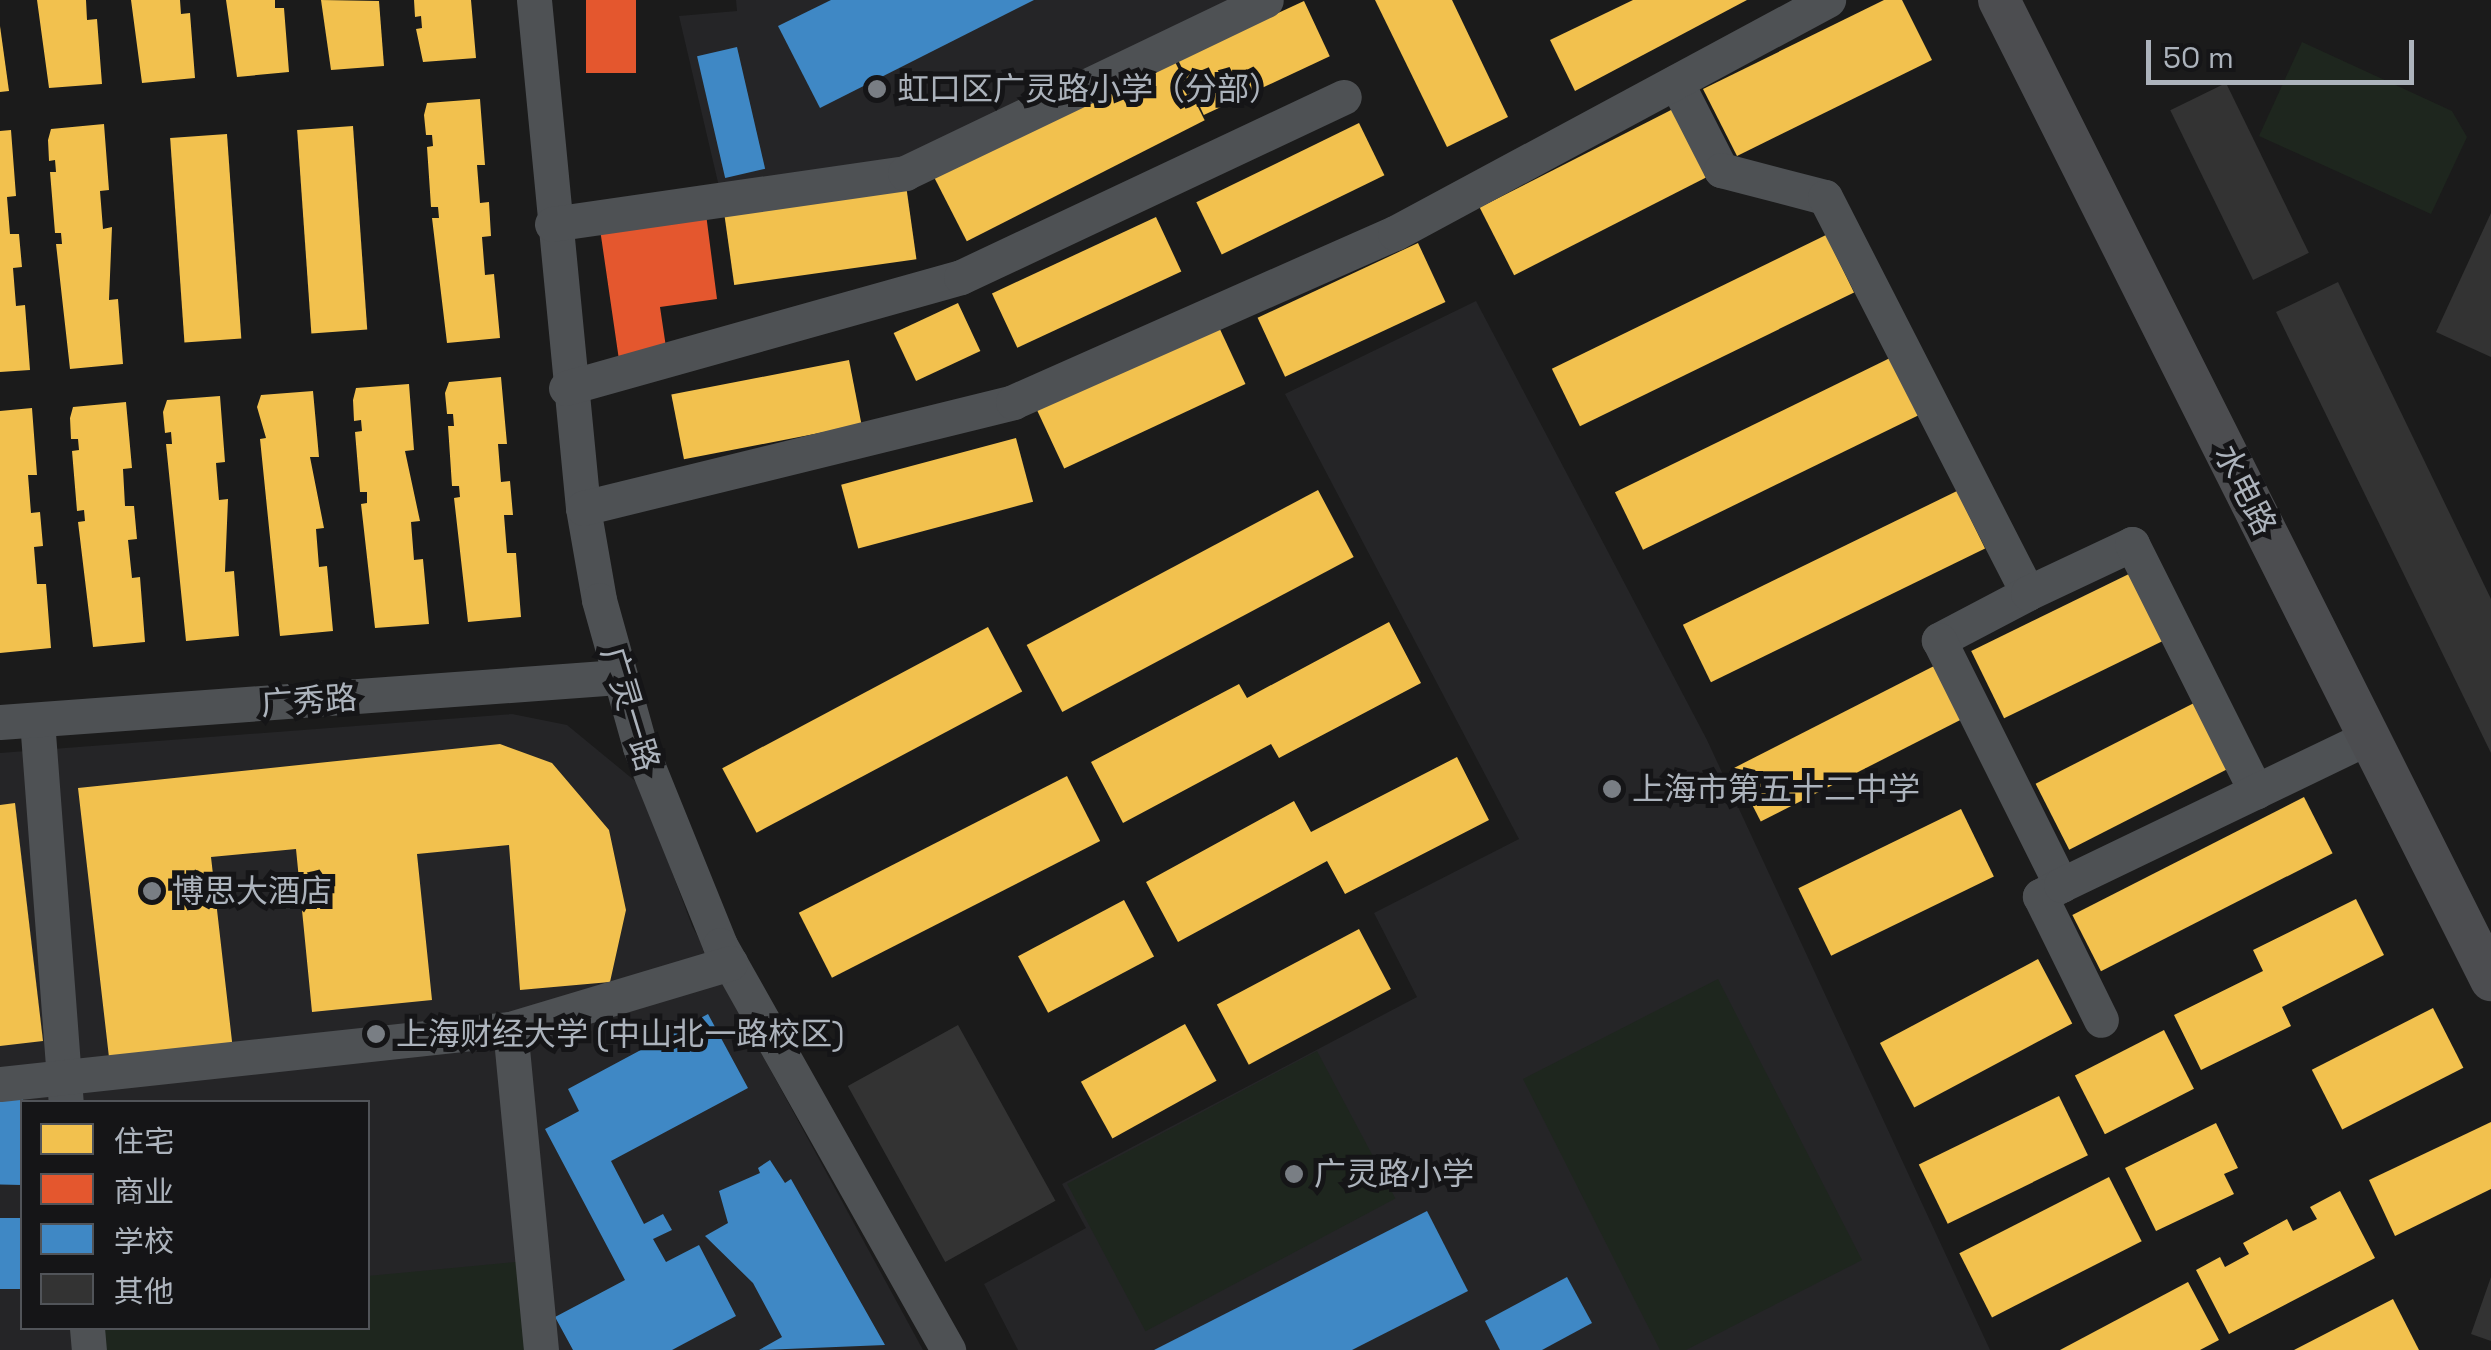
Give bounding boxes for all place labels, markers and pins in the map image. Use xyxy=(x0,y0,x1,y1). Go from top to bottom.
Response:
place label: 虹口区广灵路小学（分部） xyxy=(897,70,1281,108)
marker: 虹口区广灵路小学（分部） xyxy=(866,78,888,100)
place label: 上海市第五十二中学 xyxy=(1632,770,1920,808)
marker: 上海市第五十二中学 xyxy=(1601,778,1623,800)
place label: 博思大酒店 xyxy=(172,872,332,910)
marker: 博思大酒店 xyxy=(141,880,163,902)
place label: 上海财经大学 (中山北一路校区) xyxy=(396,1015,844,1053)
marker: 上海财经大学 (中山北一路校区) xyxy=(365,1023,387,1045)
place label: 广灵路小学 xyxy=(1314,1155,1474,1193)
marker: 广灵路小学 xyxy=(1283,1163,1305,1185)

